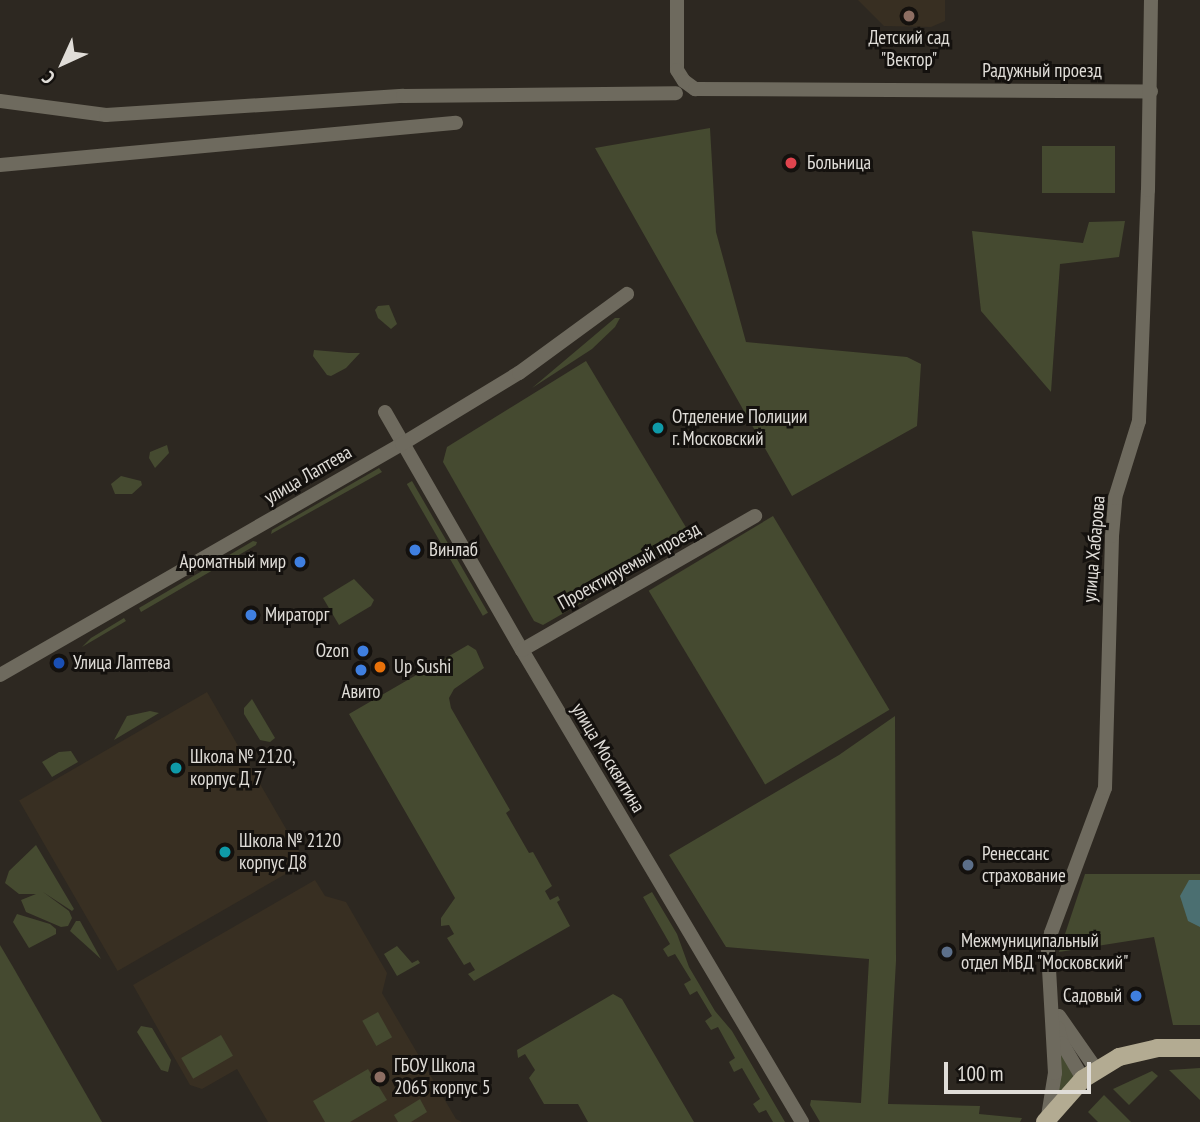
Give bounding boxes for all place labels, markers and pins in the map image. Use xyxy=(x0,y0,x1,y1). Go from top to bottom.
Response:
marker: Детский сад "Вектор" xyxy=(901,8,917,24)
place label: Детский сад "Вектор" xyxy=(868,27,950,71)
place label: Больница xyxy=(807,152,871,174)
marker: Больница xyxy=(781,153,801,173)
place label: Отделение Полиции г. Московский xyxy=(672,406,807,450)
marker: Отделение Полиции г. Московский xyxy=(650,420,666,436)
place label: Винлаб xyxy=(429,539,478,561)
marker: Винлаб xyxy=(407,542,423,558)
place label: Ароматный мир xyxy=(180,551,286,573)
marker: Ароматный мир xyxy=(292,554,308,570)
place label: Мираторг xyxy=(265,604,329,626)
marker: Мираторг xyxy=(243,607,259,623)
place label: Ozon xyxy=(316,640,349,662)
marker: Ozon xyxy=(355,643,371,659)
place label: Улица Лаптева xyxy=(73,652,171,674)
marker: Улица Лаптева xyxy=(51,655,67,671)
place label: Up Sushi xyxy=(394,656,451,678)
marker: Up Sushi xyxy=(372,659,388,675)
marker: Авито xyxy=(353,662,369,678)
place label: Авито xyxy=(341,681,381,703)
place label: Школа № 2120, корпус Д 7 xyxy=(190,746,295,790)
marker: Школа № 2120, корпус Д 7 xyxy=(168,760,184,776)
place label: Школа № 2120 корпус Д8 xyxy=(239,830,341,874)
place label: Ренессанс страхование xyxy=(982,843,1066,887)
marker: Школа № 2120 корпус Д8 xyxy=(217,844,233,860)
marker: Ренессанс страхование xyxy=(960,857,976,873)
place label: Межмуниципальный отдел МВД "Московский" xyxy=(961,930,1130,974)
marker: Межмуниципальный отдел МВД "Московский" xyxy=(939,944,955,960)
place label: Садовый xyxy=(1063,985,1122,1007)
marker: Садовый xyxy=(1128,988,1144,1004)
place label: ГБОУ Школа 2065 корпус 5 xyxy=(394,1055,490,1099)
marker: ГБОУ Школа 2065 корпус 5 xyxy=(372,1069,388,1085)

